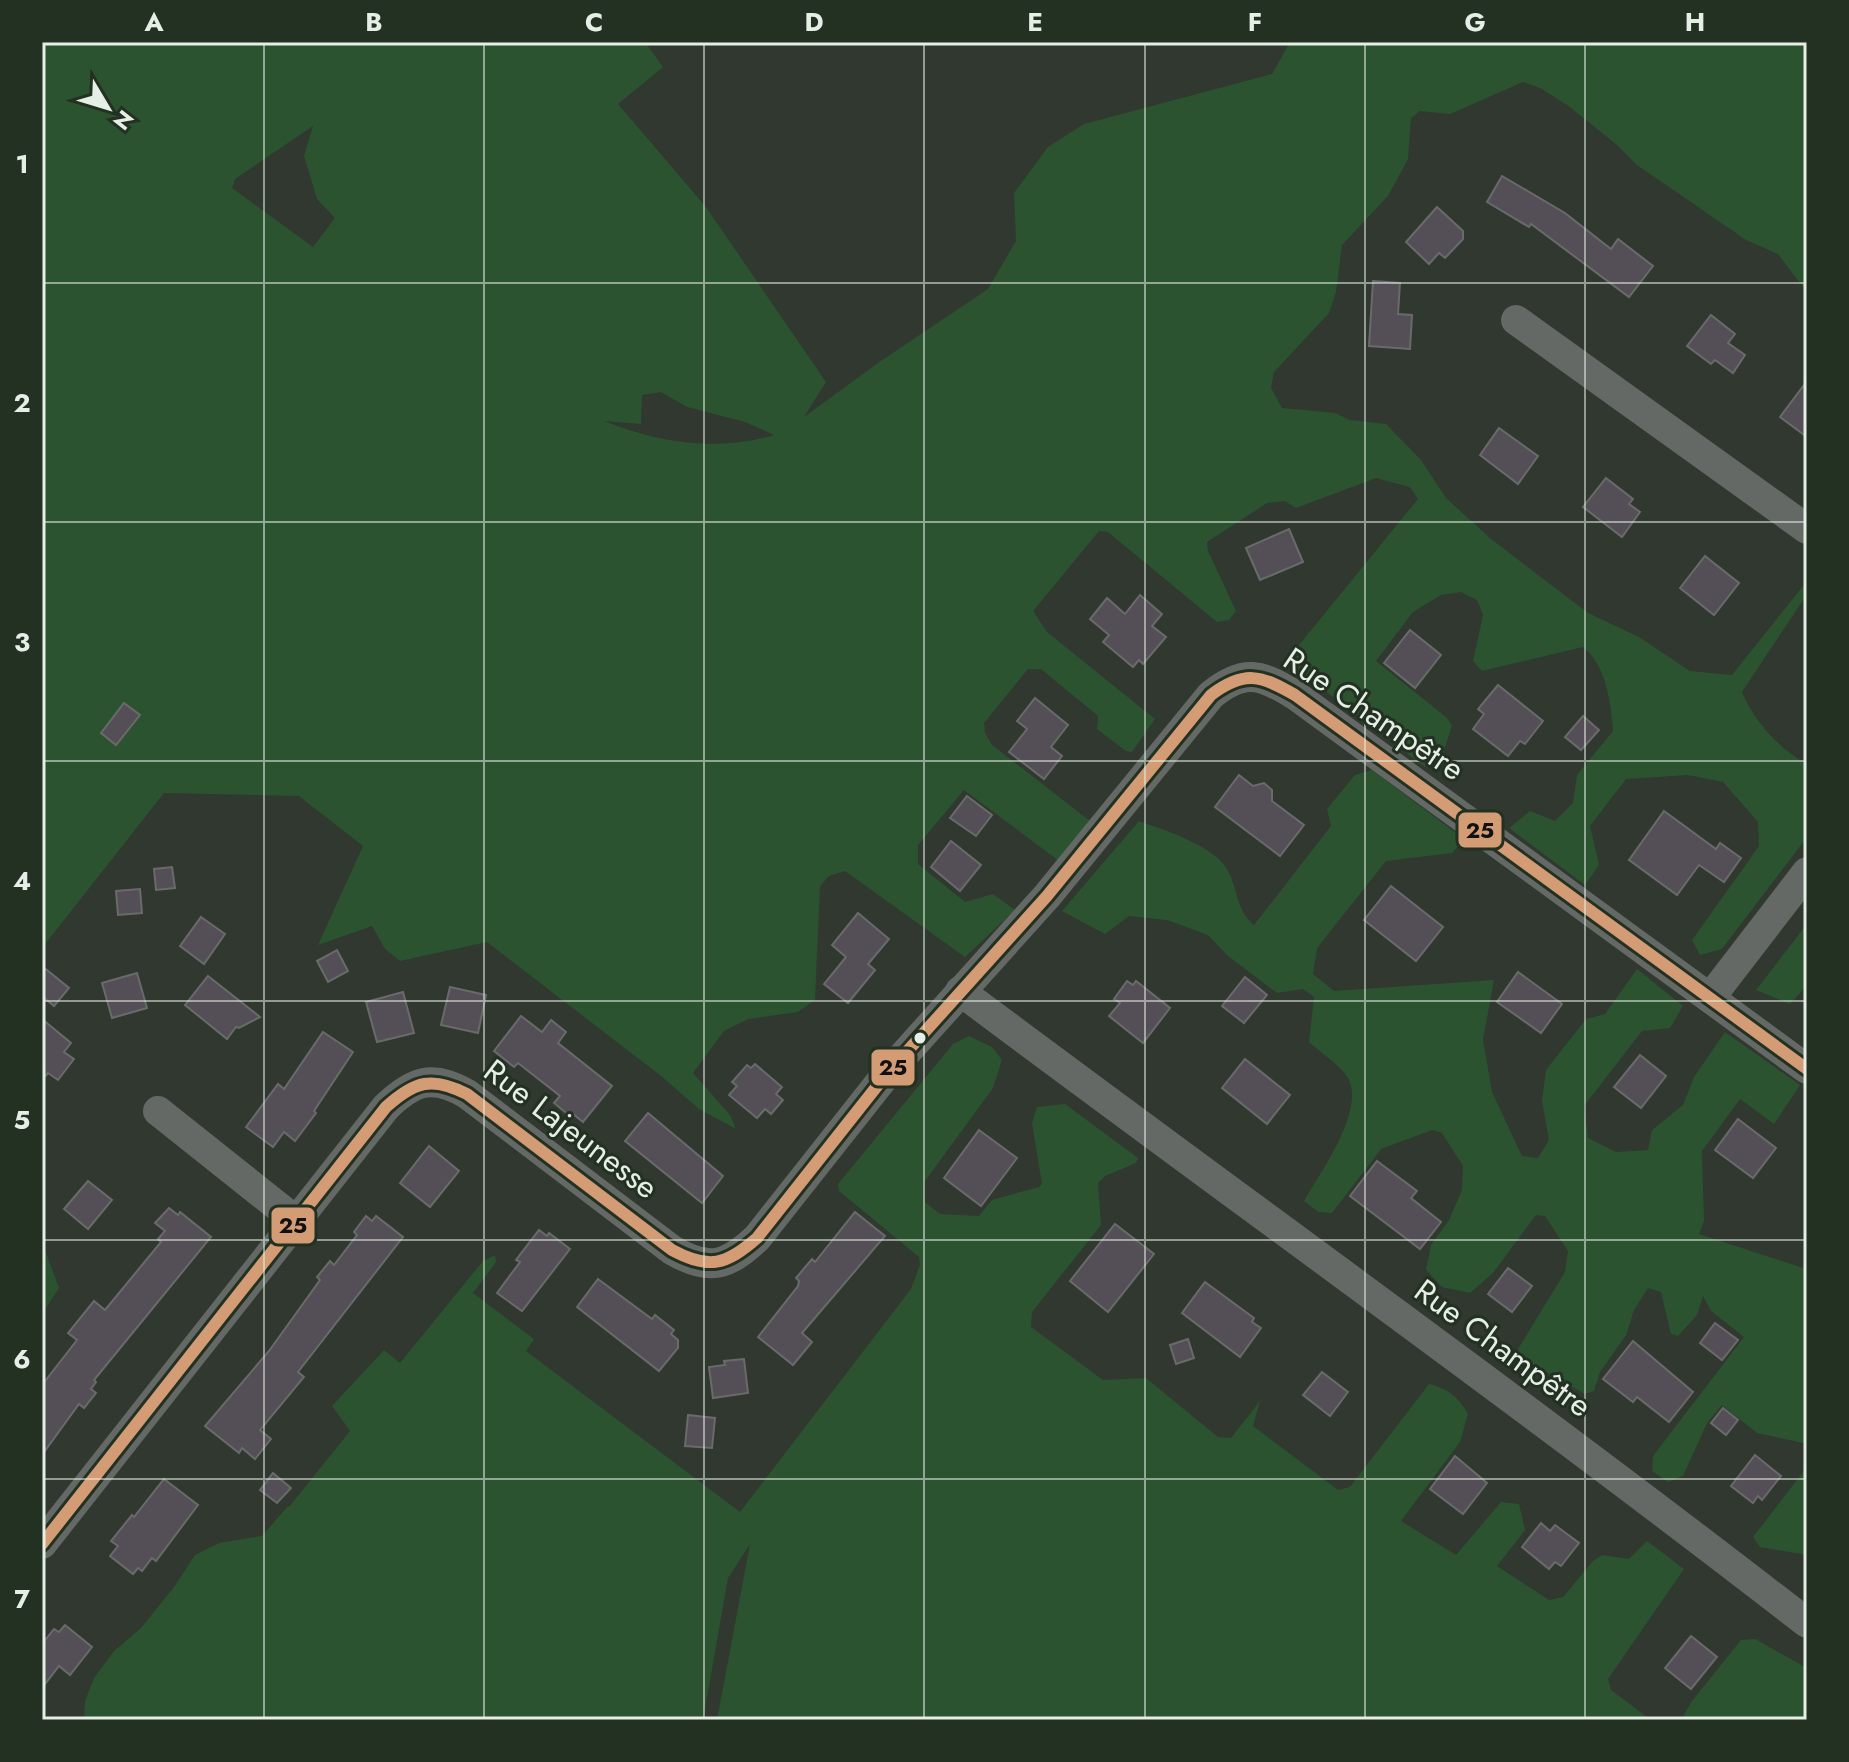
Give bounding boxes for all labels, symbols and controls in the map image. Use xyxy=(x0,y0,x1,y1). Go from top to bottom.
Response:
text: A xyxy=(143,3,164,41)
text: B xyxy=(365,3,383,41)
text: C xyxy=(585,3,603,41)
text: D xyxy=(804,3,824,41)
text: E xyxy=(1027,3,1043,41)
text: F xyxy=(1248,3,1262,41)
text: G xyxy=(1464,3,1486,41)
text: H xyxy=(1685,3,1705,41)
north arrow xyxy=(68,68,148,148)
text: N xyxy=(106,104,142,137)
text: 1 xyxy=(15,145,29,183)
text: 2 xyxy=(13,384,31,422)
text: 3 xyxy=(14,623,30,661)
street label: Rue Champêtre xyxy=(1274,636,1474,792)
line badge: 25 xyxy=(1457,811,1503,849)
text: 25 xyxy=(1466,814,1494,846)
text: 4 xyxy=(13,862,31,900)
unlabelled marker xyxy=(912,1030,928,1046)
street label: Rue Lajeunesse xyxy=(474,1048,668,1210)
line badge: 25 xyxy=(870,1048,916,1087)
text: 25 xyxy=(879,1051,907,1083)
text: 5 xyxy=(14,1101,30,1139)
line badge: 25 xyxy=(270,1206,316,1245)
text: 25 xyxy=(279,1209,307,1241)
street label: Rue Champêtre xyxy=(1405,1268,1601,1428)
text: 6 xyxy=(13,1340,31,1378)
text: 7 xyxy=(14,1580,30,1618)

